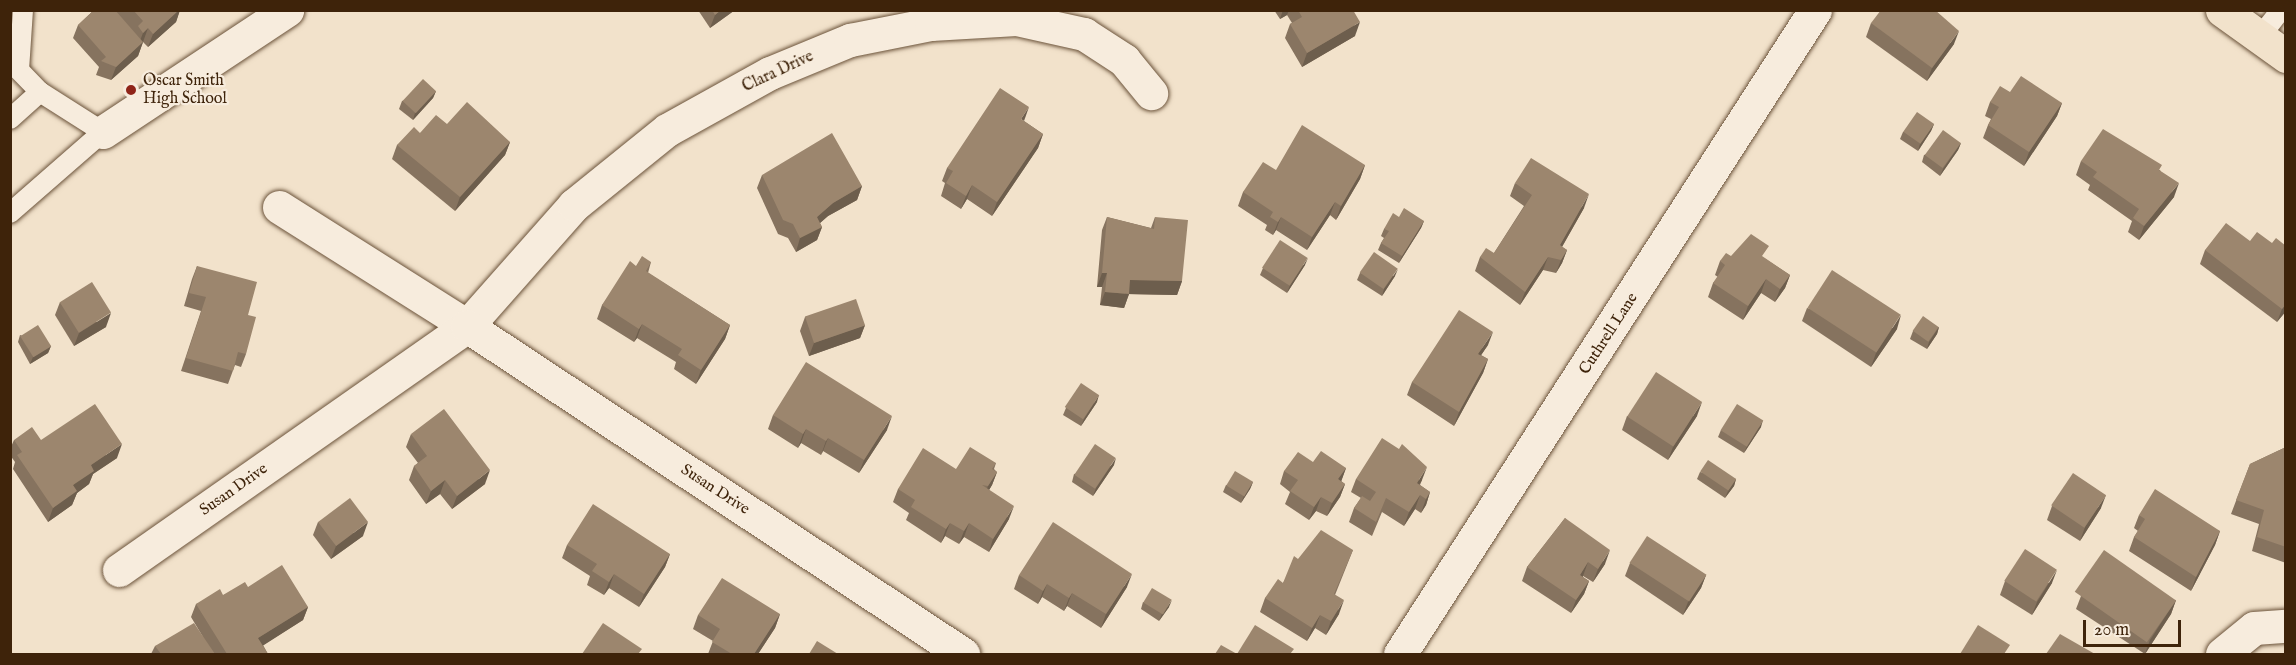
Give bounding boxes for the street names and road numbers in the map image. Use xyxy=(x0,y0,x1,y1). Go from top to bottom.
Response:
street label: Clara Drive xyxy=(739,47,817,97)
street label: Cuthrell Lane xyxy=(1576,290,1642,378)
street label: Susan Drive xyxy=(196,460,272,520)
street label: Susan Drive xyxy=(677,461,753,519)

